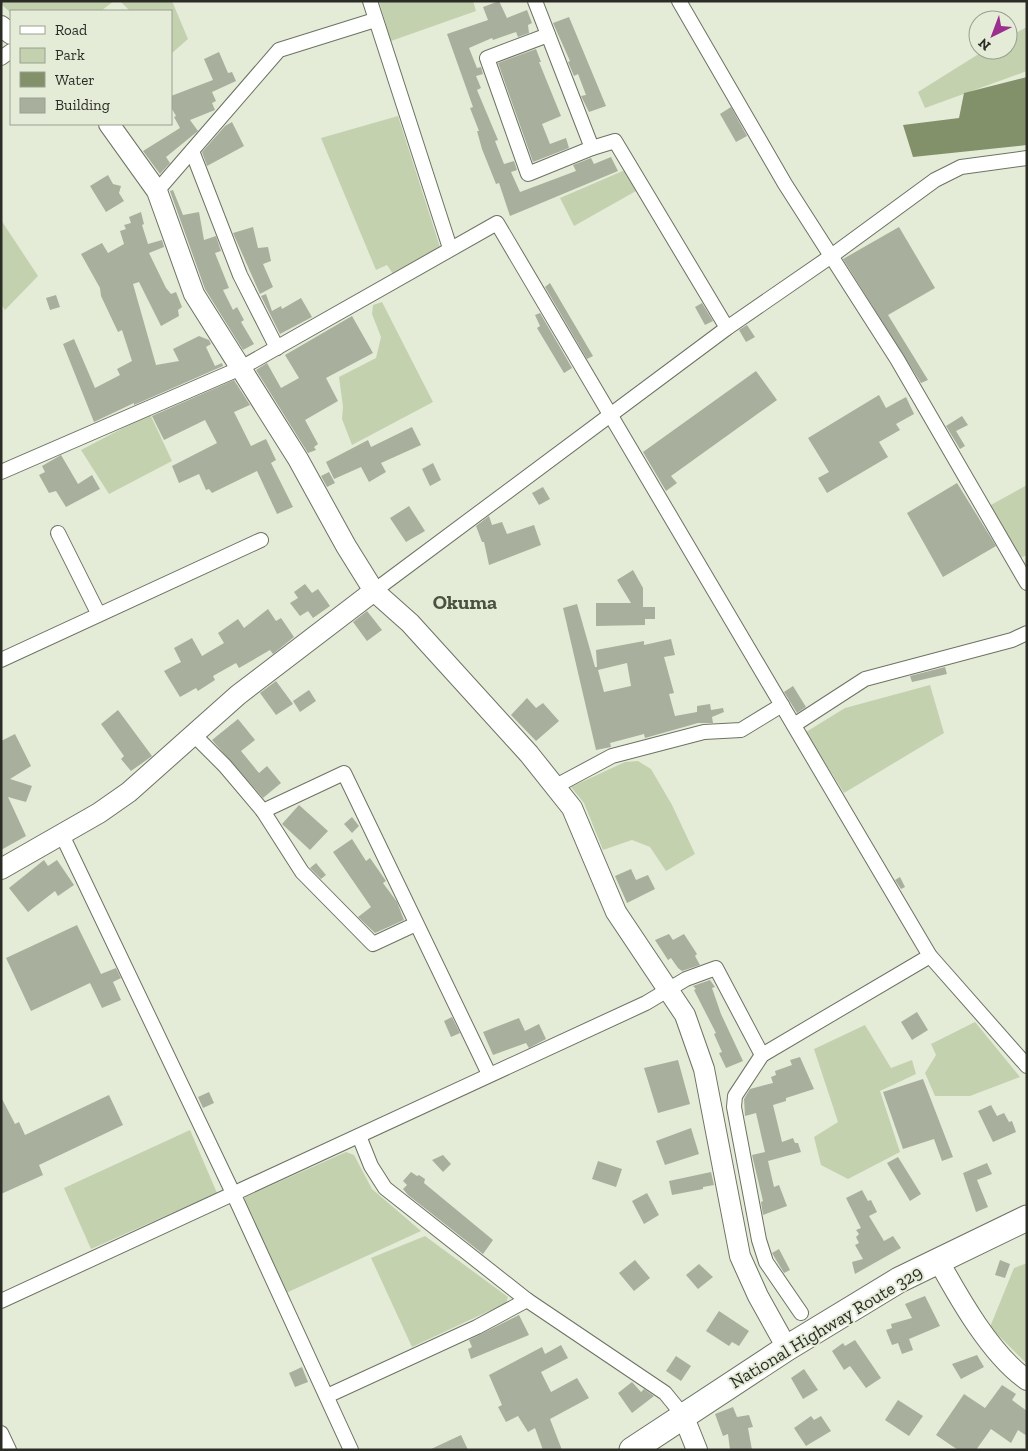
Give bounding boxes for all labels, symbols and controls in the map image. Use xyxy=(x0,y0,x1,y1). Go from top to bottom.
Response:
legend xyxy=(10,10,172,125)
north arrow xyxy=(968,10,1018,60)
text: Road xyxy=(55,21,88,39)
text: N xyxy=(975,34,994,54)
text: Park xyxy=(55,46,85,64)
text: Water xyxy=(55,71,95,89)
text: Building xyxy=(55,96,110,114)
district label: Okuma xyxy=(433,590,497,614)
street label: National Highway Route 329 xyxy=(726,1261,926,1393)

